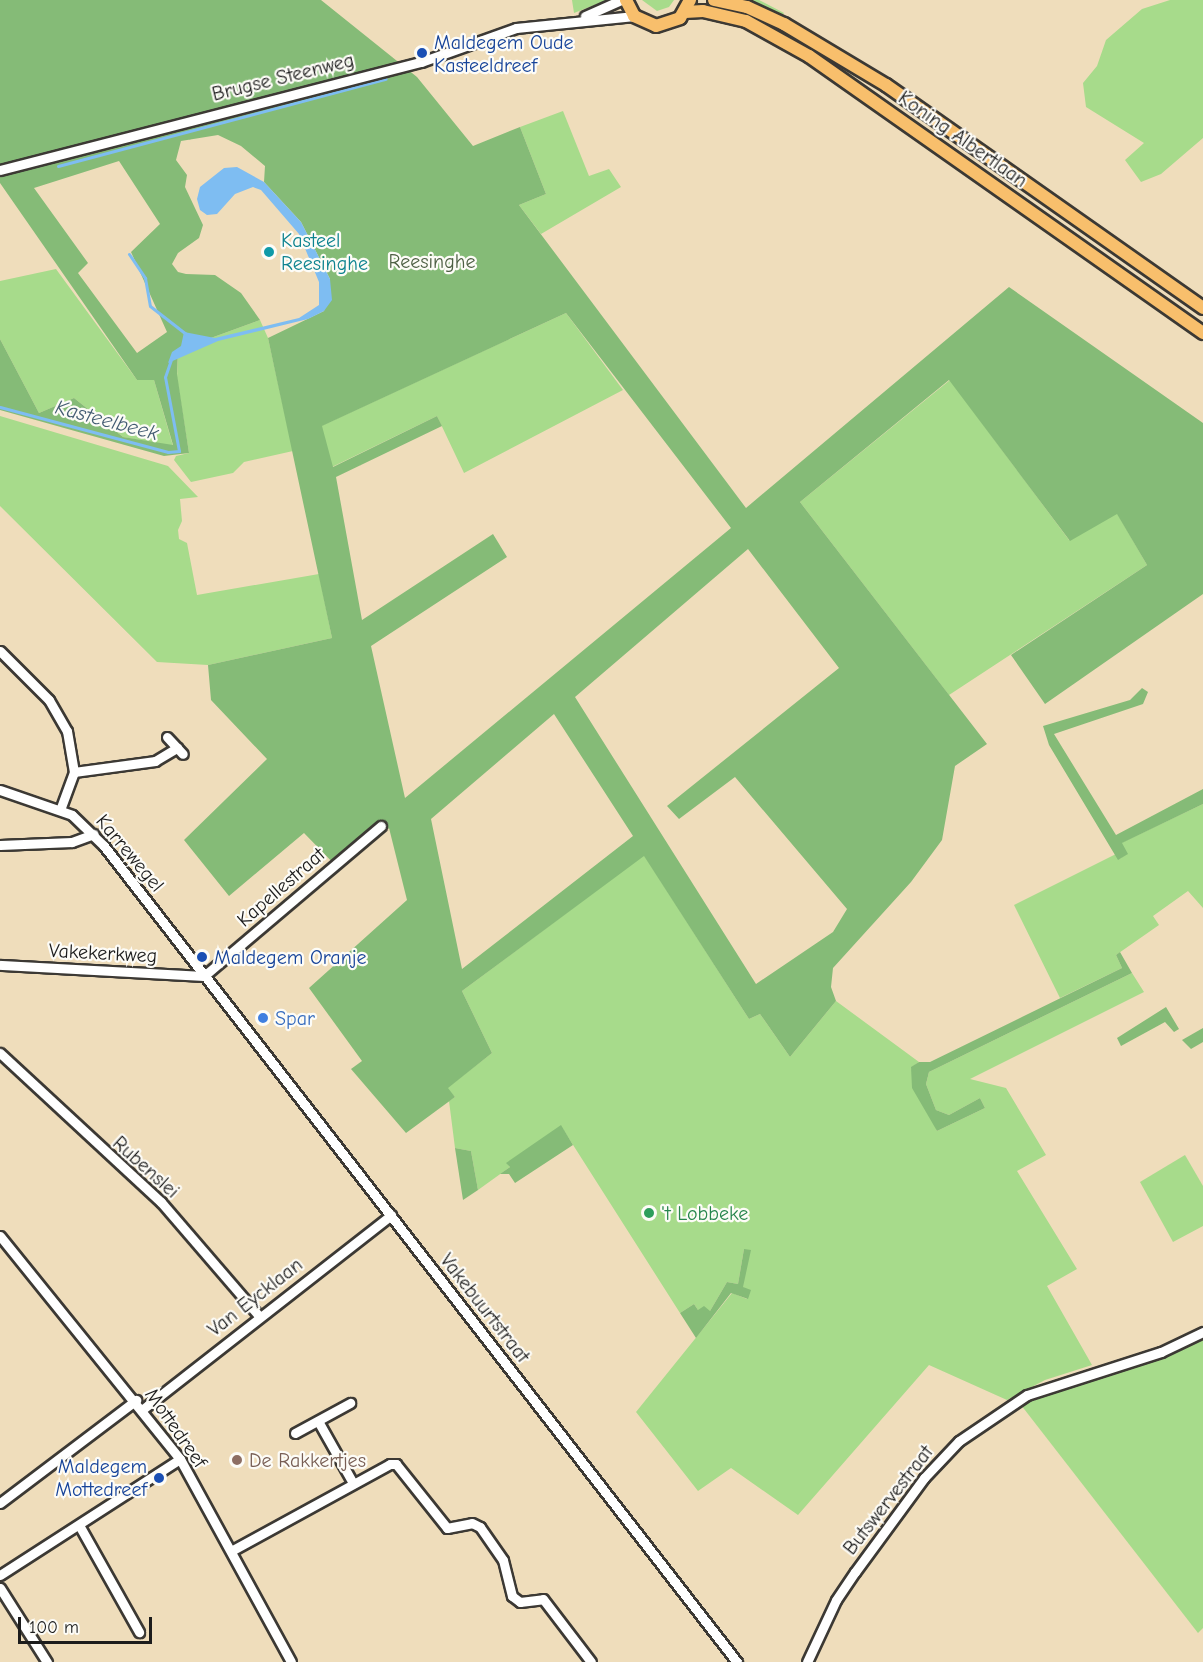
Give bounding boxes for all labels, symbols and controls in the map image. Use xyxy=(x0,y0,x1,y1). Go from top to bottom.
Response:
place label: Maldegem Oude Kasteeldreef xyxy=(434,30,574,77)
marker: Maldegem Oude Kasteeldreef xyxy=(415,46,429,60)
street label: Brugse Steenweg xyxy=(209,48,357,106)
street label: Koning Albertlaan xyxy=(894,86,1032,192)
place label: Kasteel Reesinghe xyxy=(281,228,368,275)
marker: Kasteel Reesinghe xyxy=(262,245,276,259)
park label: Reesinghe xyxy=(389,249,475,273)
water label: Kasteelbeek xyxy=(53,394,161,446)
street label: Karrewegel xyxy=(91,809,169,897)
street label: Kapellestraat xyxy=(232,842,330,932)
street label: Vakekerkweg xyxy=(48,938,158,968)
place label: Maldegem Oranje xyxy=(214,945,366,969)
marker: Maldegem Oranje xyxy=(195,950,209,964)
place label: Spar xyxy=(275,1006,315,1030)
marker: Spar xyxy=(256,1011,270,1025)
street label: Rubenslei xyxy=(108,1131,184,1203)
place label: 't Lobbeke xyxy=(661,1201,748,1225)
marker: 't Lobbeke xyxy=(642,1206,656,1220)
street label: Vakebuurtstraat xyxy=(435,1249,535,1367)
street label: Van Eycklaan xyxy=(203,1253,307,1341)
street label: Mottedreef xyxy=(140,1384,212,1472)
street label: Butswervestraat xyxy=(838,1441,938,1559)
place label: De Rakkertjes xyxy=(249,1448,366,1472)
marker: De Rakkertjes xyxy=(230,1453,244,1467)
place label: Maldegem Mottedreef xyxy=(55,1454,147,1501)
marker: Maldegem Mottedreef xyxy=(152,1471,166,1485)
scale bar xyxy=(21,1605,154,1643)
text: 100 m xyxy=(29,1617,79,1638)

